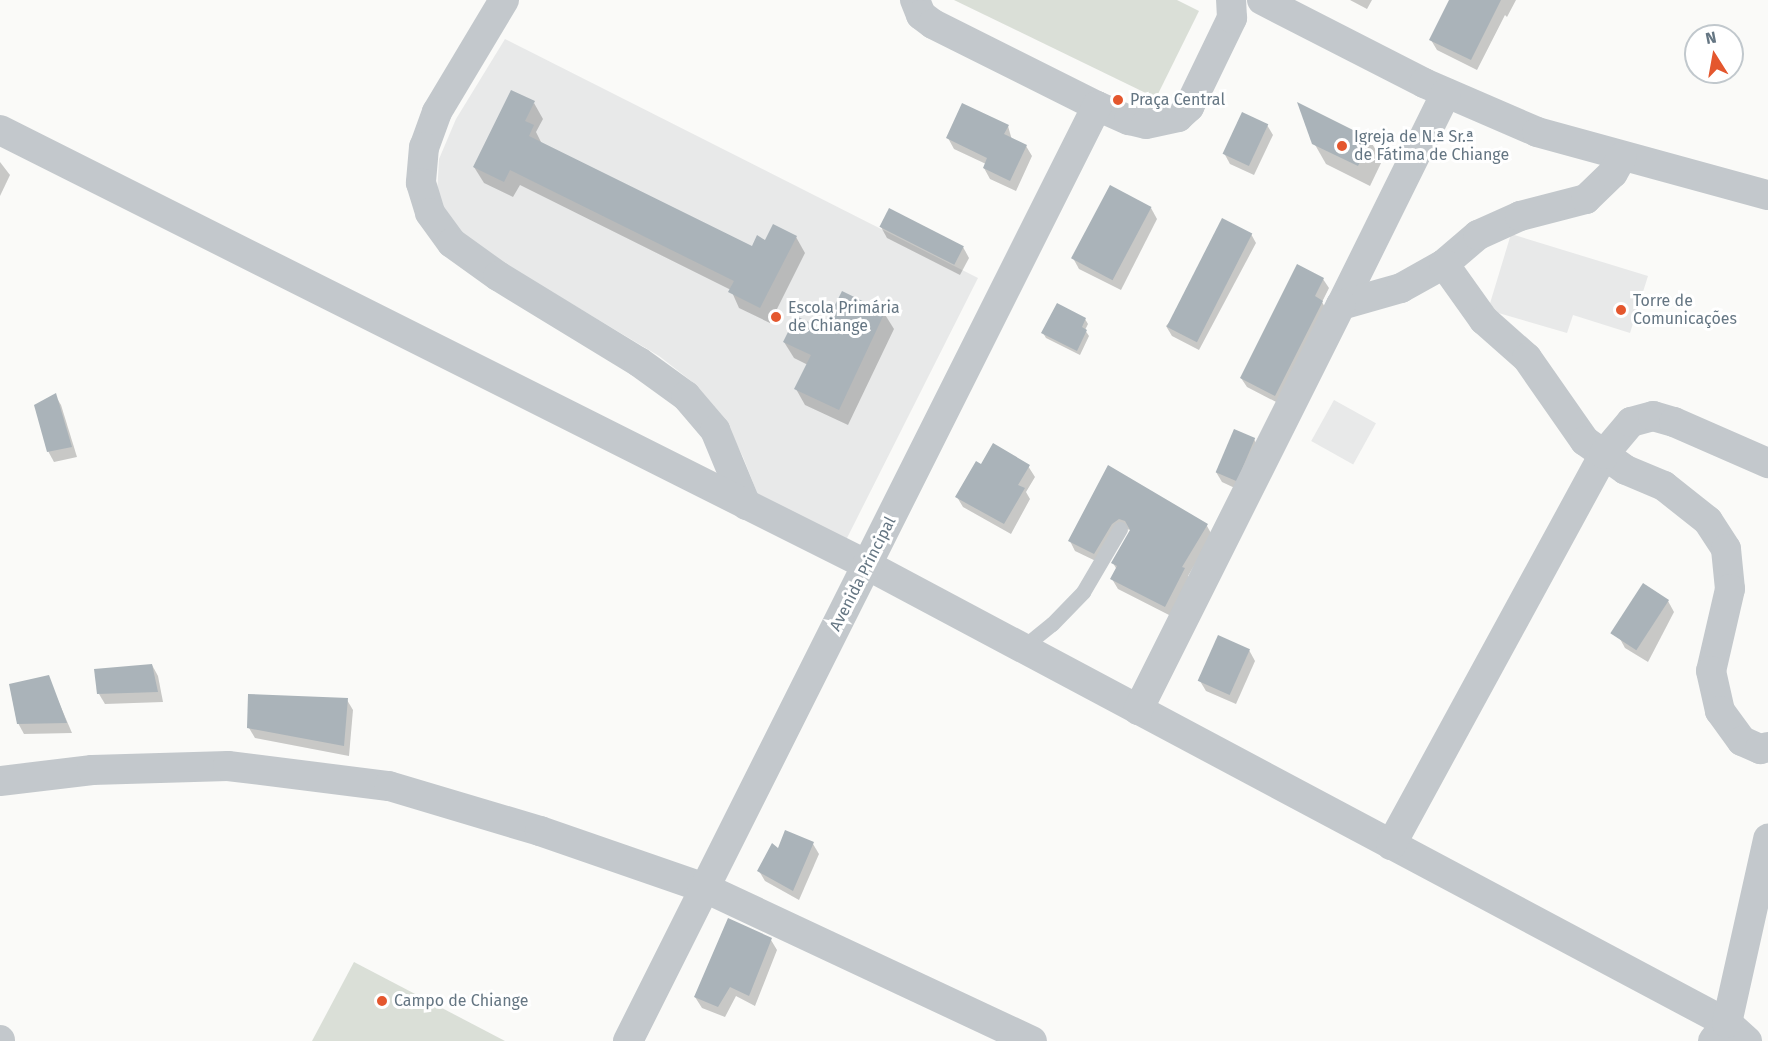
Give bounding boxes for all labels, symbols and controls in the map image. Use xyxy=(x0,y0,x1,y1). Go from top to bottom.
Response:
north arrow xyxy=(1684,24,1744,84)
text: N xyxy=(1704,27,1718,48)
place label: Praça Central xyxy=(1130,90,1225,110)
marker: Praça Central xyxy=(1111,93,1125,107)
place label: Igreja de N.ª Sr.ª de Fátima de Chiange xyxy=(1354,127,1509,165)
marker: Igreja de N.ª Sr.ª de Fátima de Chiange xyxy=(1335,139,1349,153)
place label: Torre de Comunicações xyxy=(1633,291,1737,329)
place label: Escola Primária de Chiange xyxy=(788,298,900,336)
marker: Torre de Comunicações xyxy=(1614,303,1628,317)
marker: Escola Primária de Chiange xyxy=(769,310,783,324)
street label: Avenida Principal xyxy=(826,514,900,634)
place label: Campo de Chiange xyxy=(394,991,528,1011)
marker: Campo de Chiange xyxy=(375,994,389,1008)

